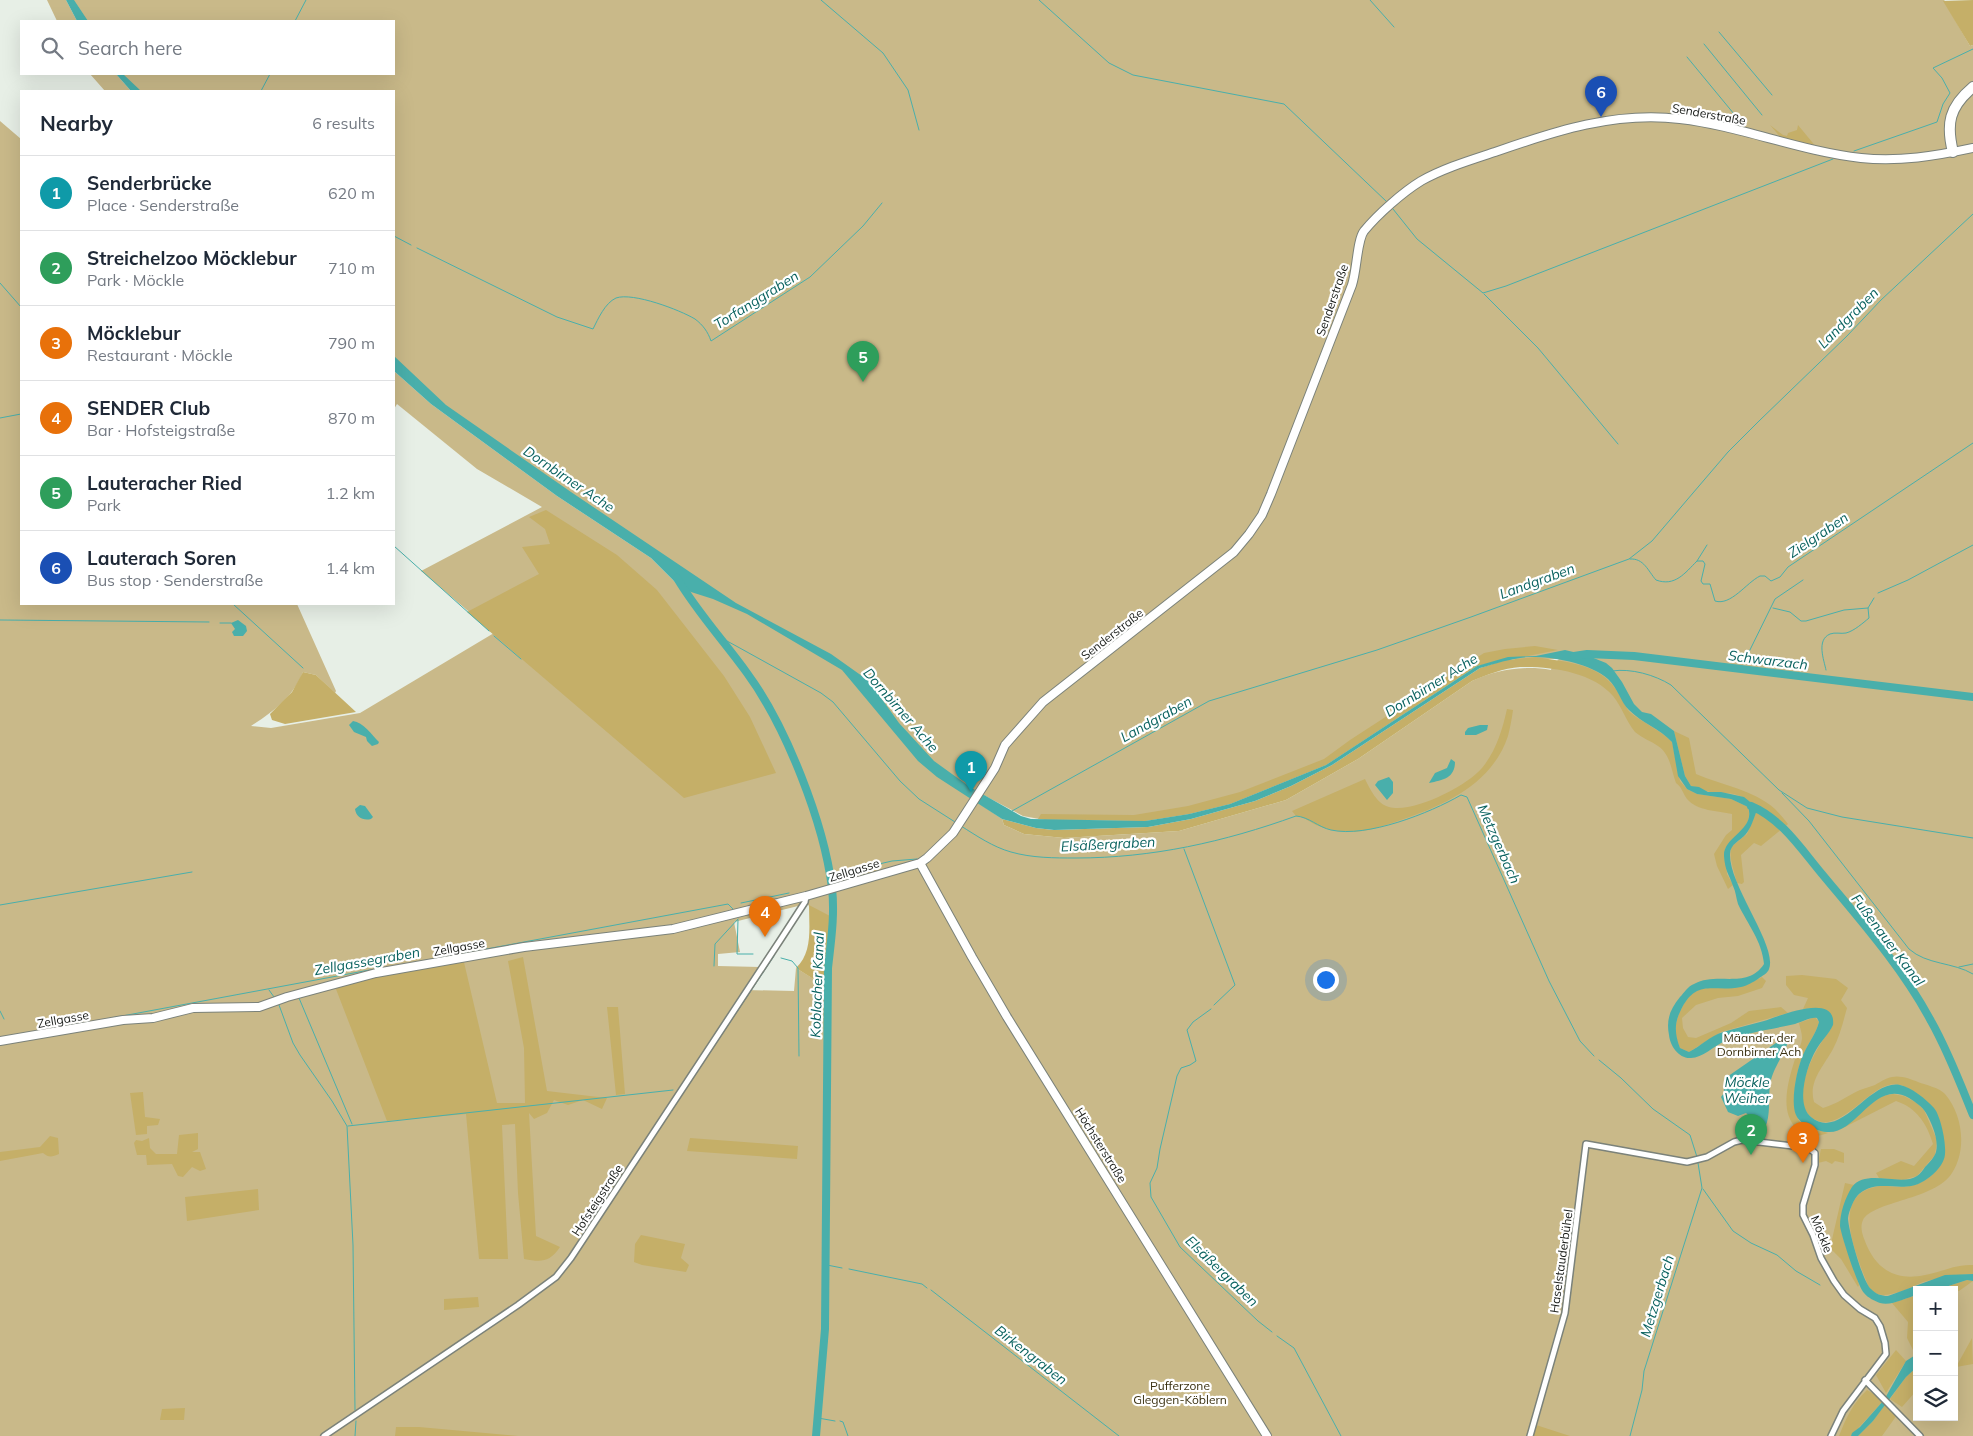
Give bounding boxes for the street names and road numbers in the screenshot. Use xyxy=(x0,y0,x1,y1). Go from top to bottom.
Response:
street label: Senderstraße xyxy=(1671,100,1747,128)
street label: Senderstraße xyxy=(1313,262,1351,338)
street label: Senderstraße xyxy=(1078,605,1146,663)
street label: Zellgasse xyxy=(827,855,881,885)
street label: Zellgasse xyxy=(432,935,486,959)
street label: Zellgasse xyxy=(36,1007,90,1031)
street label: Höchsterstraße xyxy=(1072,1105,1130,1185)
street label: Hofsteigstraße xyxy=(568,1161,626,1239)
street label: Haselstauderbühel xyxy=(1546,1208,1576,1314)
street label: Möckle xyxy=(1808,1213,1836,1255)

